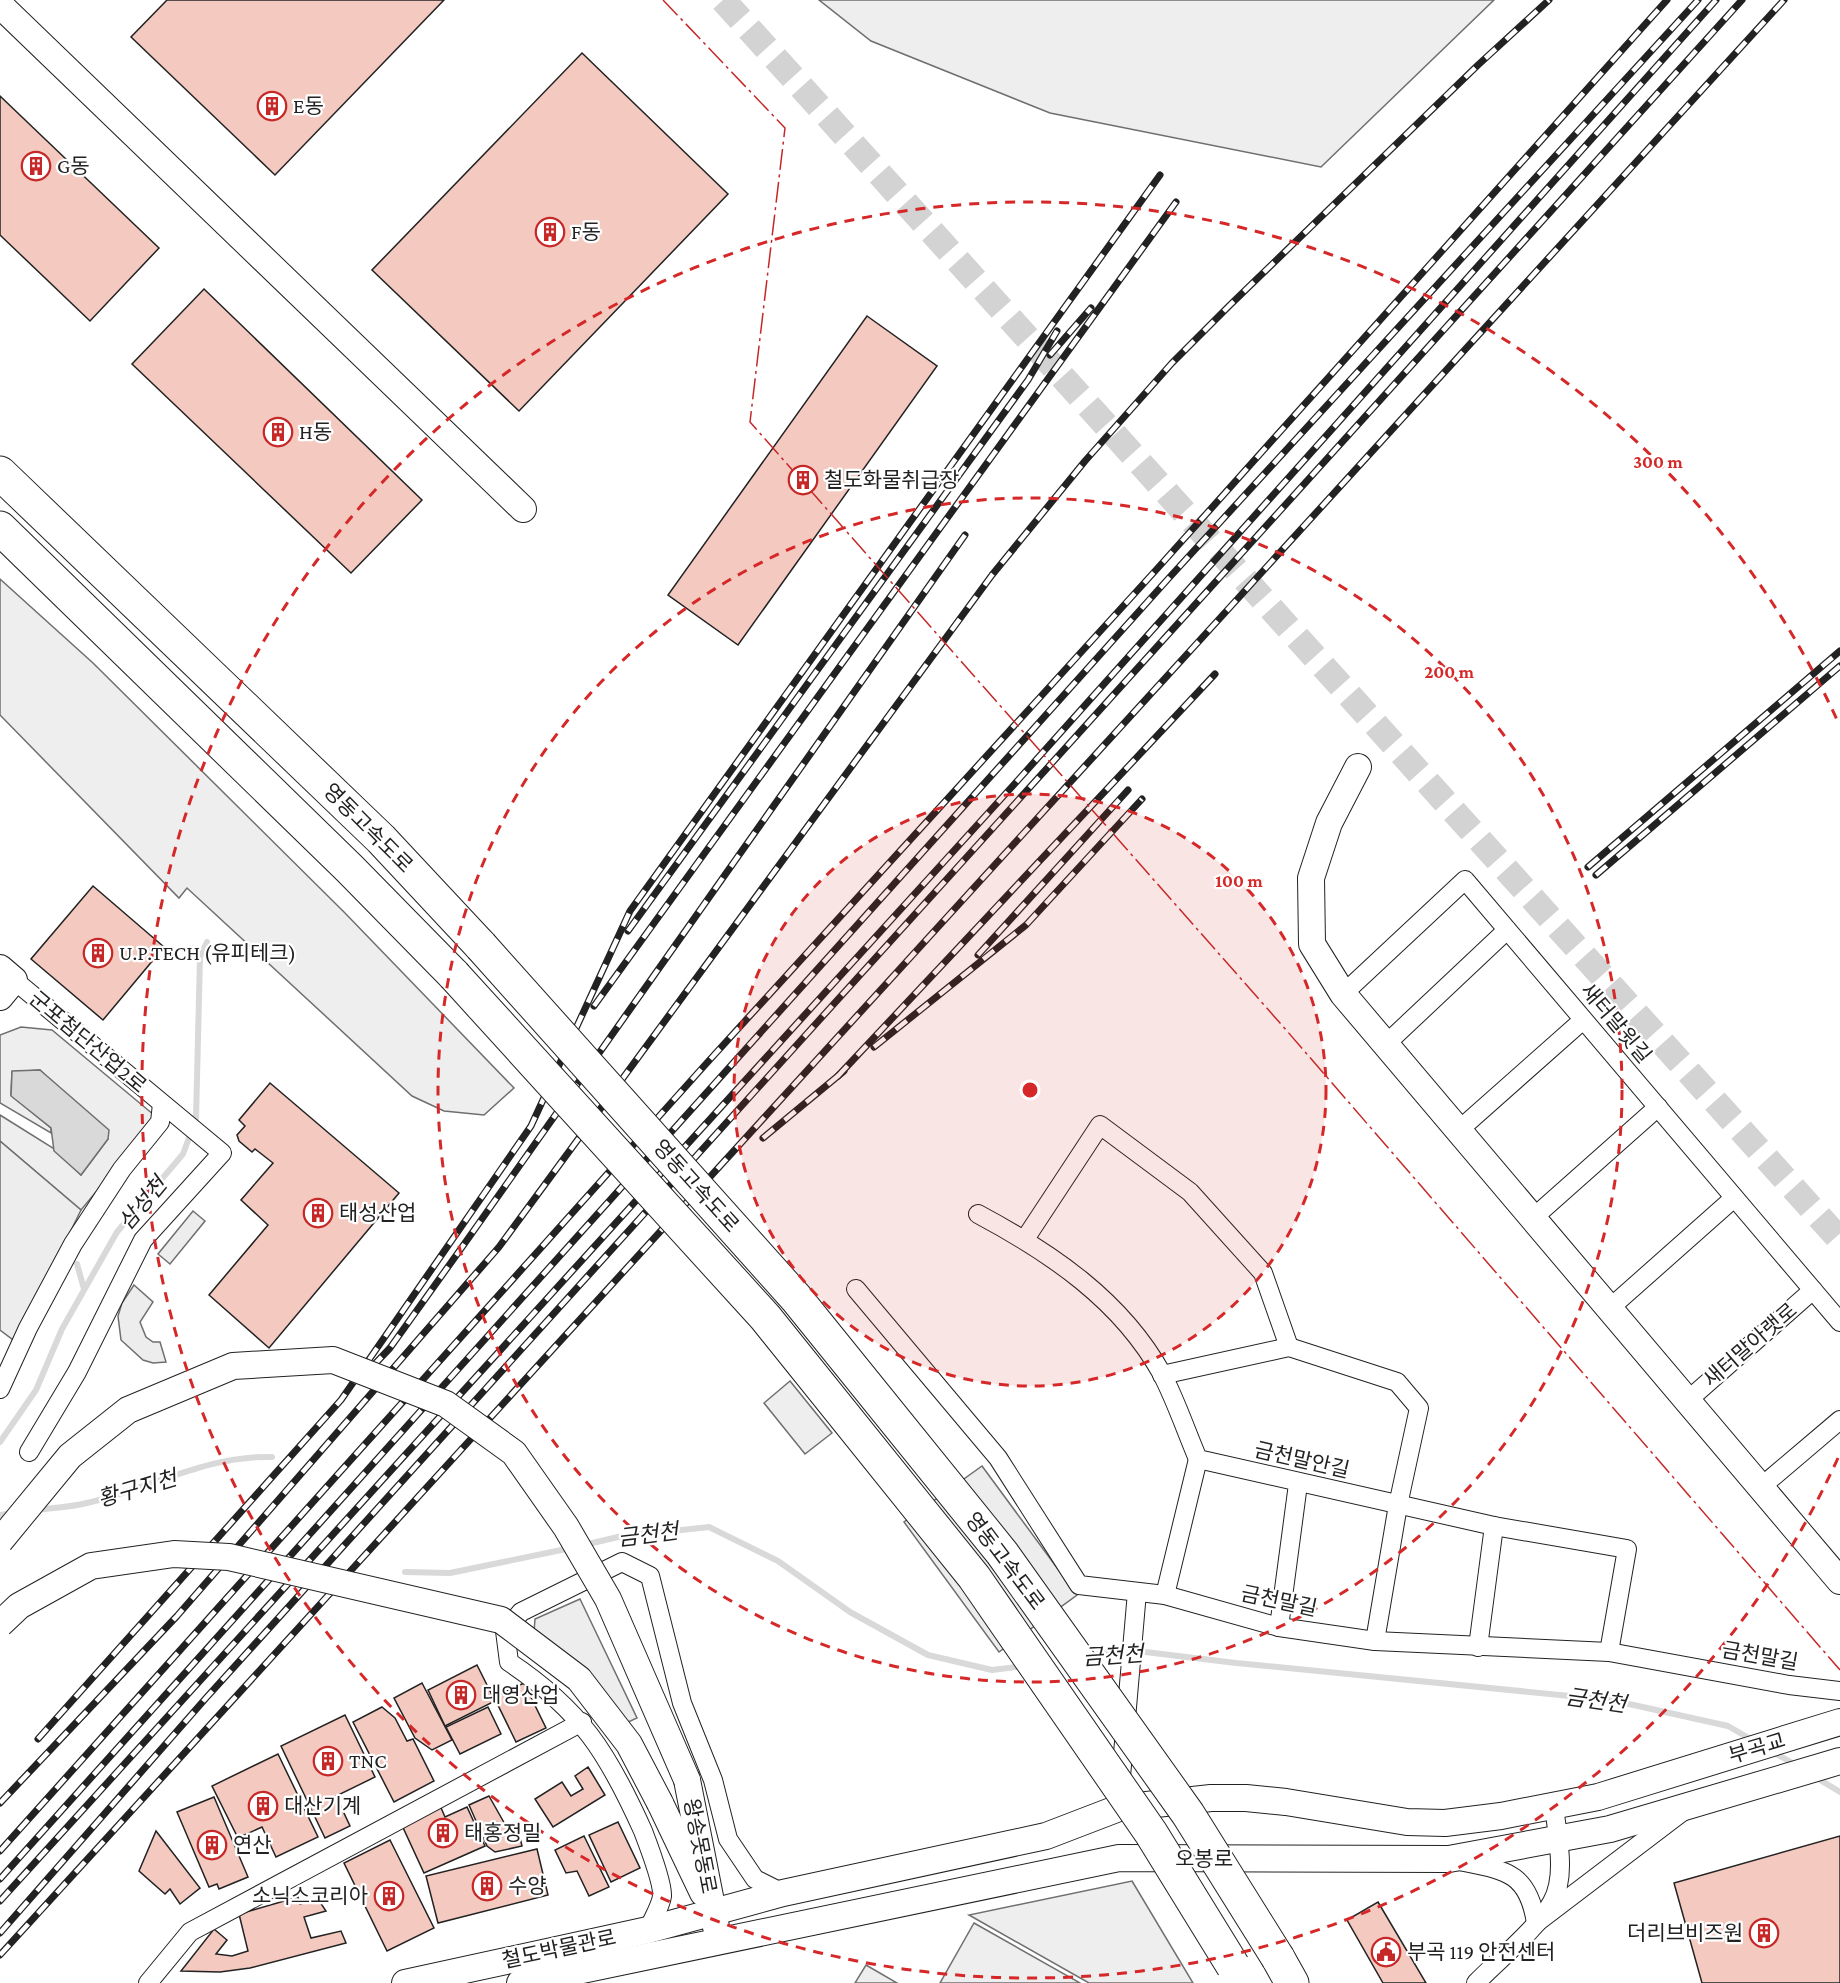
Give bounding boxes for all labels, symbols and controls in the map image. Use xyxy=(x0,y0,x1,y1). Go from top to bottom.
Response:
building icon: E동 xyxy=(256,90,288,122)
place label: E동 xyxy=(293,94,324,118)
building icon: G동 xyxy=(20,150,52,182)
place label: G동 xyxy=(57,154,90,178)
building icon: F동 xyxy=(534,216,566,248)
place label: F동 xyxy=(571,220,601,244)
building icon: H동 xyxy=(262,416,294,448)
place label: H동 xyxy=(299,420,332,444)
text: 300 m xyxy=(1633,452,1683,472)
building icon: 철도화물취급장 xyxy=(787,464,819,496)
place label: 철도화물취급장 xyxy=(824,468,959,492)
text: 200 m xyxy=(1424,662,1475,682)
street label: 영동고속도로 xyxy=(319,779,417,877)
text: 100 m xyxy=(1215,871,1263,891)
building icon: U.P.TECH (유피테크) xyxy=(82,937,114,969)
place label: U.P.TECH (유피테크) xyxy=(119,941,296,965)
street label: 새터말윗길 xyxy=(1576,978,1656,1068)
street label: 군포첨단산업2로 xyxy=(25,986,151,1098)
centre of rings xyxy=(1020,1080,1040,1100)
street label: 영동고속도로 xyxy=(648,1135,744,1237)
water label: 삼성천 xyxy=(113,1170,173,1235)
building icon: 태성산업 xyxy=(302,1197,334,1229)
place label: 태성산업 xyxy=(339,1201,416,1225)
street label: 새터말아랫로 xyxy=(1698,1298,1802,1392)
street label: 금천말안길 xyxy=(1252,1437,1352,1483)
water label: 황구지천 xyxy=(95,1465,182,1512)
street label: 영동고속도로 xyxy=(961,1507,1049,1615)
water label: 금천천 xyxy=(616,1518,682,1551)
street label: 금천말길 xyxy=(1239,1581,1319,1621)
street label: 금천말길 xyxy=(1720,1637,1800,1675)
water label: 금천천 xyxy=(1082,1641,1147,1670)
building icon: 대영산업 xyxy=(445,1679,477,1711)
place label: 대영산업 xyxy=(482,1683,559,1707)
water label: 금천천 xyxy=(1564,1684,1630,1717)
street label: 부곡교 xyxy=(1726,1728,1788,1768)
building icon: TNC xyxy=(312,1745,344,1777)
place label: TNC xyxy=(349,1749,387,1773)
building icon: 대산기계 xyxy=(247,1790,279,1822)
place label: 대산기계 xyxy=(284,1794,361,1818)
street label: 왕송못동로 xyxy=(679,1796,721,1896)
building icon: 태홍정밀 xyxy=(427,1817,459,1849)
place label: 태홍정밀 xyxy=(464,1821,541,1845)
building icon: 연산 xyxy=(196,1829,228,1861)
place label: 연산 xyxy=(233,1833,272,1857)
street label: 오봉로 xyxy=(1175,1847,1233,1871)
building icon: 수양 xyxy=(471,1870,503,1902)
place label: 수양 xyxy=(508,1874,547,1898)
building icon: 소닉스코리아 xyxy=(373,1880,405,1912)
place label: 소닉스코리아 xyxy=(252,1884,368,1908)
building icon: 더리브비즈원 xyxy=(1748,1917,1780,1949)
place label: 더리브비즈원 xyxy=(1627,1921,1743,1945)
street label: 철도박물관로 xyxy=(500,1925,618,1973)
public building icon: 부곡 119 안전센터 xyxy=(1370,1936,1402,1968)
place label: 부곡 119 안전센터 xyxy=(1407,1940,1555,1964)

